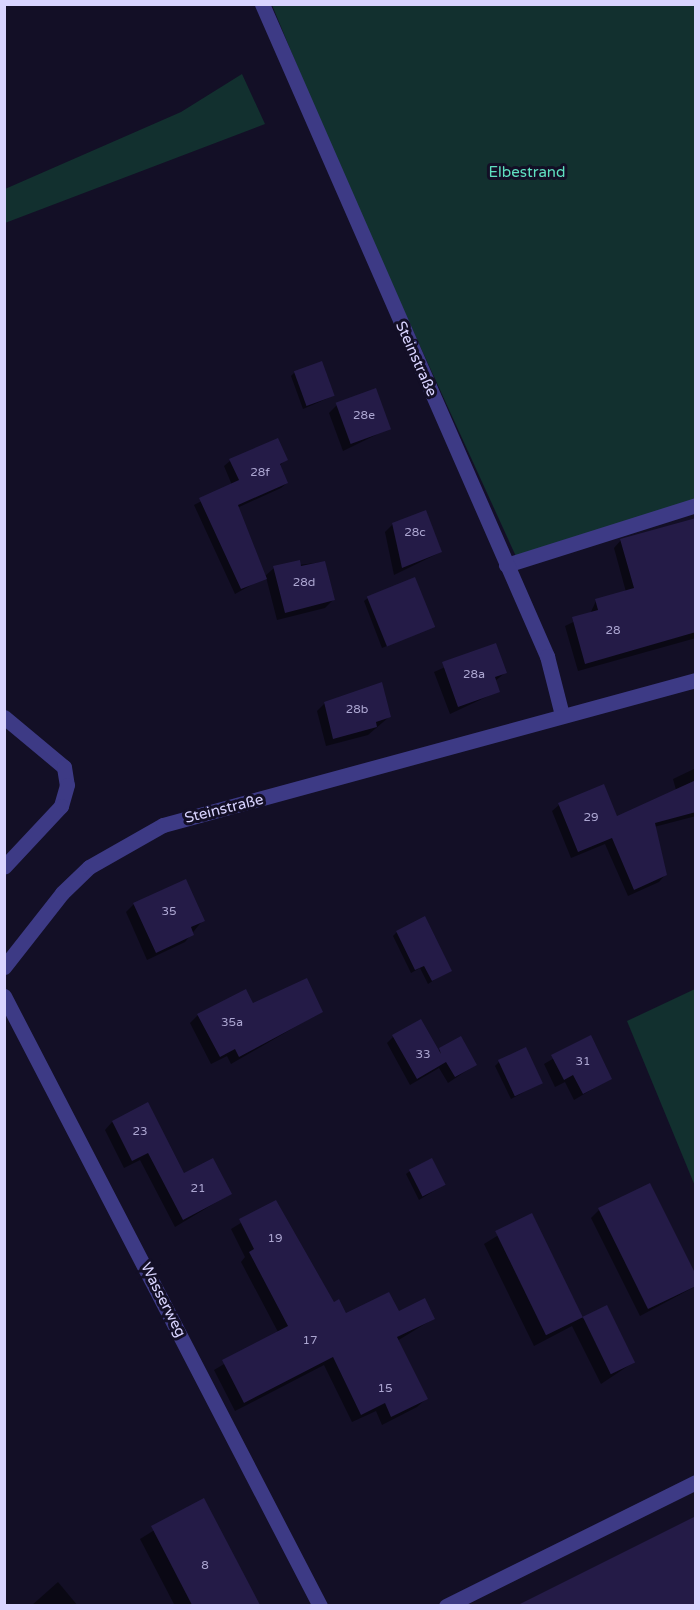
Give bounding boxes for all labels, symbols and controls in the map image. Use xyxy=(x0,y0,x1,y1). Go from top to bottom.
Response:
park label: Elbestrand xyxy=(489,164,565,182)
street label: Steinstraße xyxy=(391,319,441,399)
house number: 28e xyxy=(353,409,375,423)
house number: 28f xyxy=(250,466,270,480)
house number: 28c xyxy=(404,526,426,540)
house number: 28d xyxy=(293,576,315,590)
house number: 28 xyxy=(605,624,621,638)
house number: 28a xyxy=(463,668,485,682)
house number: 28b xyxy=(346,703,368,717)
street label: Steinstraße xyxy=(183,791,265,827)
house number: 29 xyxy=(583,811,599,825)
house number: 35 xyxy=(161,905,177,919)
house number: 35a xyxy=(221,1016,243,1030)
house number: 33 xyxy=(415,1048,431,1062)
house number: 31 xyxy=(575,1055,591,1069)
house number: 23 xyxy=(132,1125,148,1139)
house number: 21 xyxy=(190,1182,206,1196)
house number: 19 xyxy=(267,1232,283,1246)
street label: Wasserweg xyxy=(137,1260,189,1340)
house number: 17 xyxy=(302,1334,318,1348)
house number: 15 xyxy=(377,1382,393,1396)
house number: 8 xyxy=(201,1559,209,1573)

